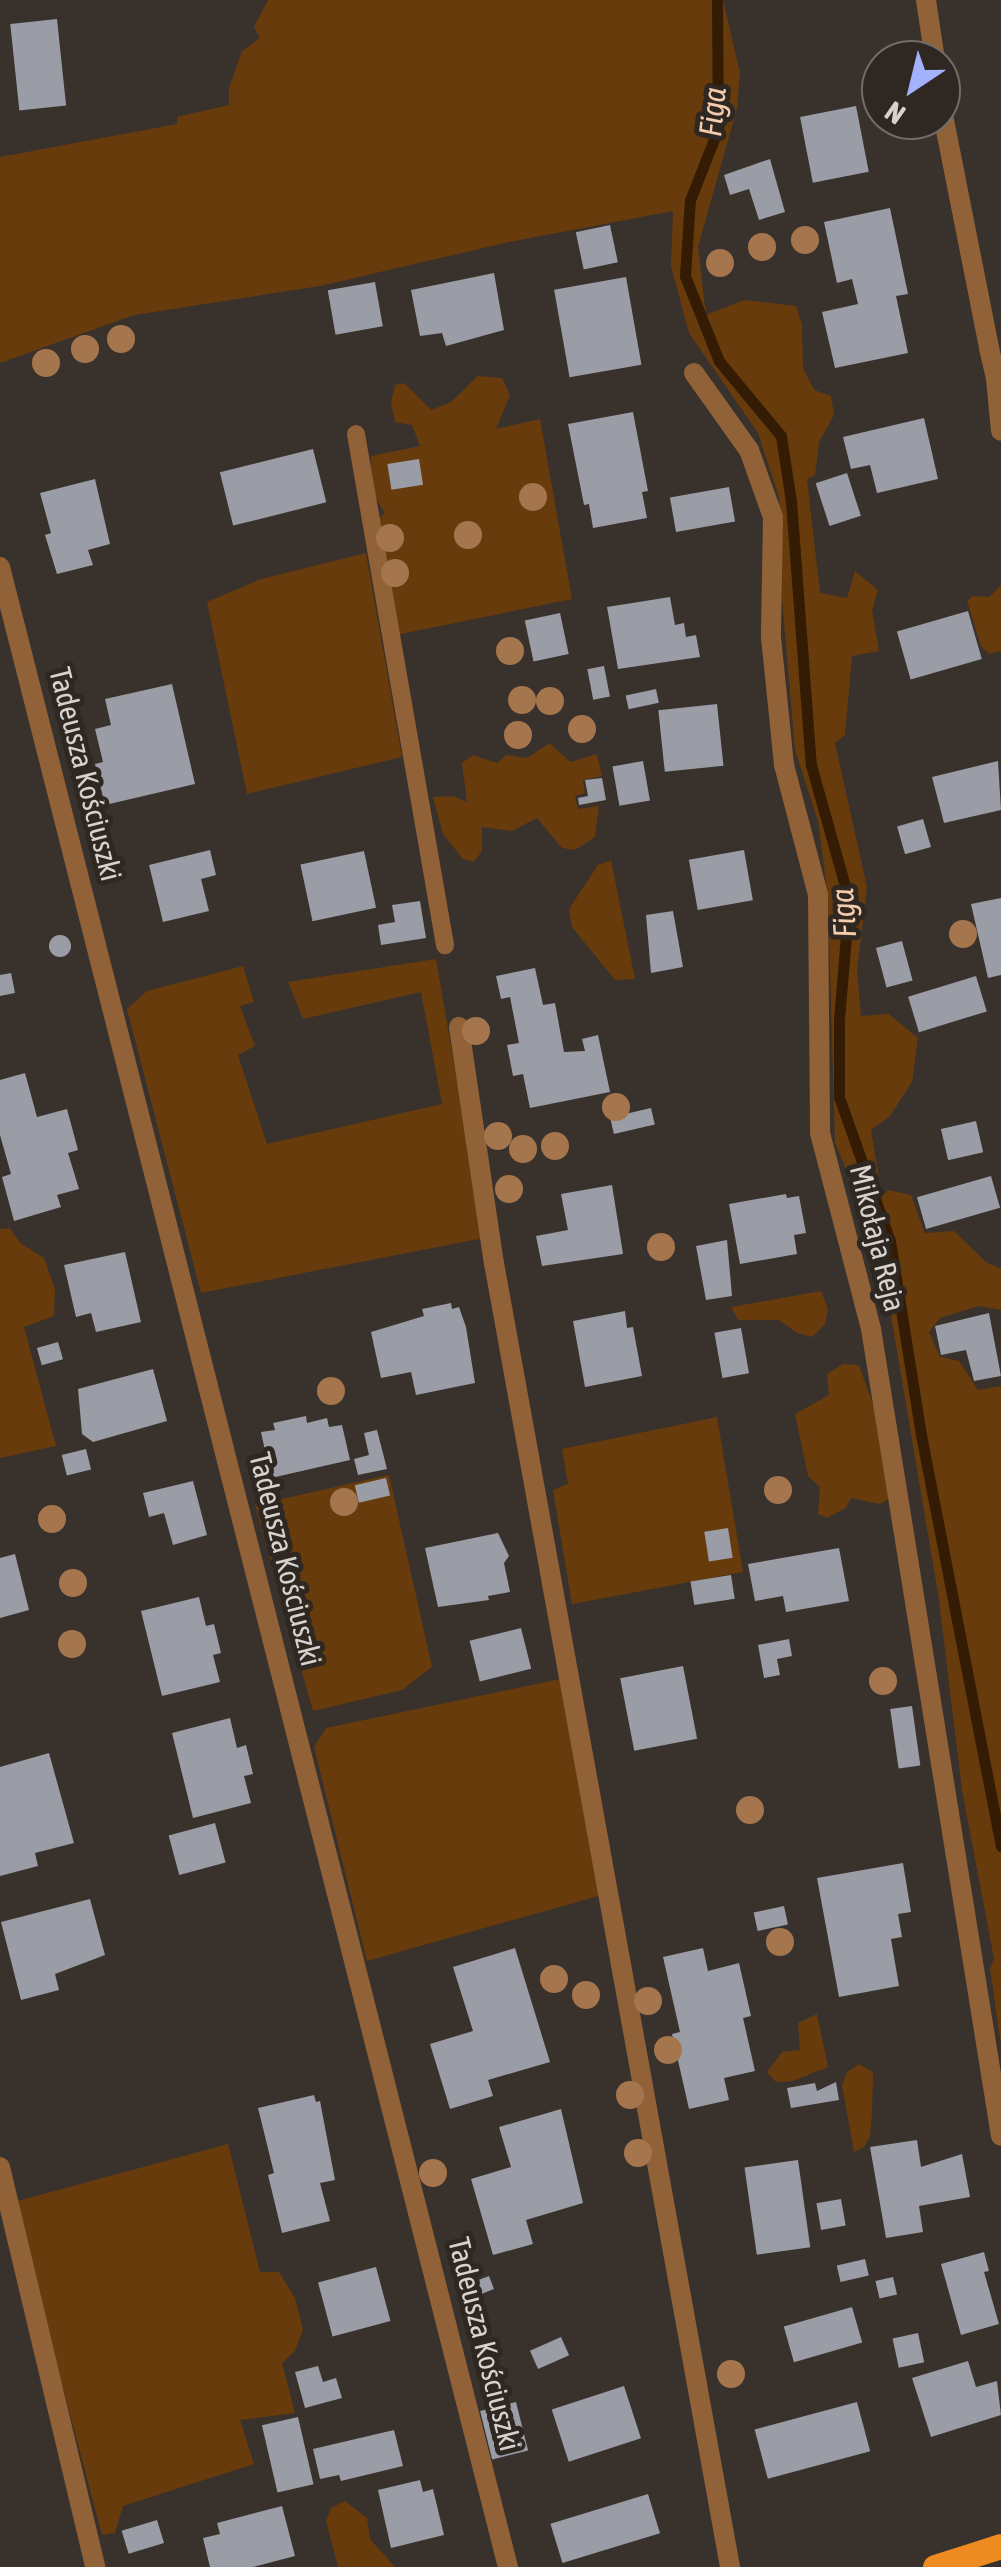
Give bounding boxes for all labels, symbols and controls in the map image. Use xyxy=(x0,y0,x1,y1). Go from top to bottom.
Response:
north arrow xyxy=(861,40,961,140)
water label: Figa xyxy=(691,85,735,139)
text: N xyxy=(879,95,911,131)
street label: Tadeusza Kościuszki xyxy=(42,664,130,884)
water label: Figa xyxy=(823,887,865,939)
street label: Mikołaja Reja xyxy=(842,1161,914,1315)
street label: Tadeusza Kościuszki xyxy=(242,1449,330,1669)
street label: Tadeusza Kościuszki xyxy=(441,2234,529,2454)

